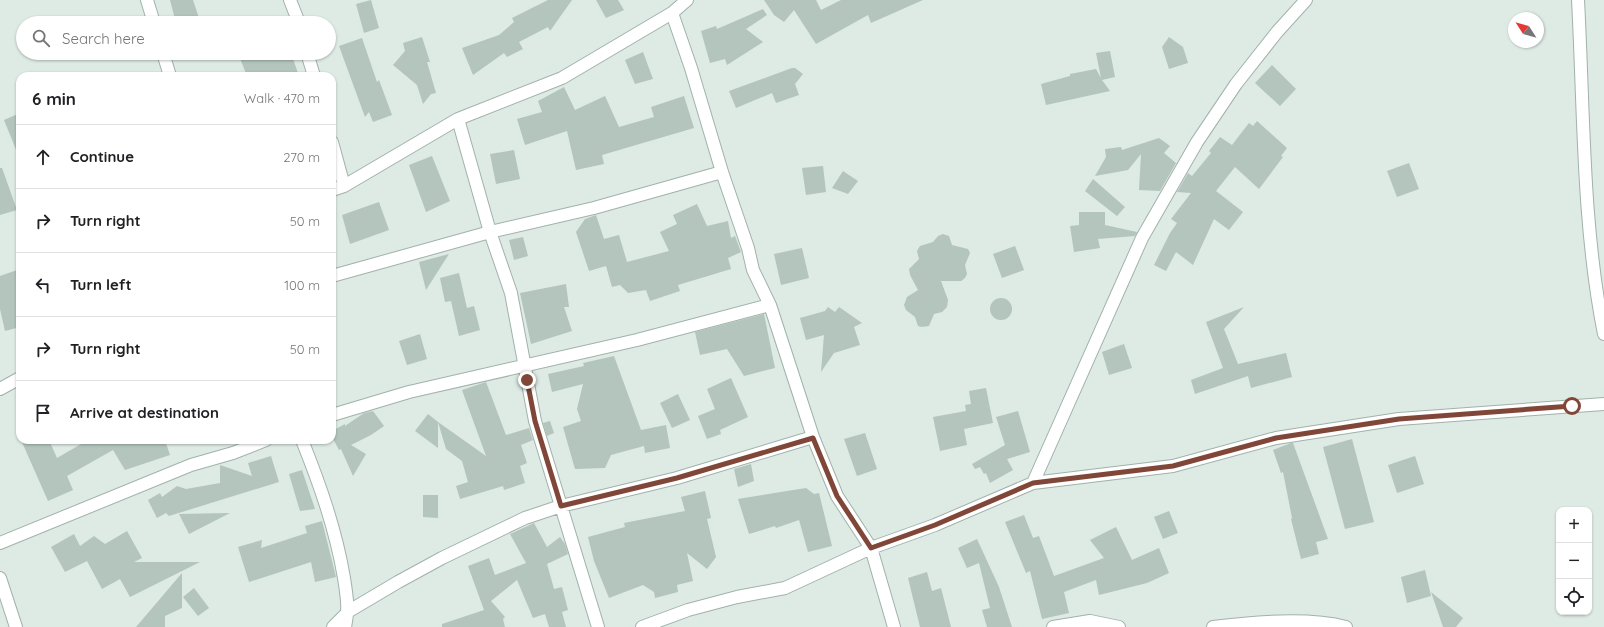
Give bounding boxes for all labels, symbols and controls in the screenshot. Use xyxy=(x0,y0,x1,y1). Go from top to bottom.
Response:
north arrow xyxy=(1508,12,1544,48)
search box xyxy=(16,16,336,60)
icon: search xyxy=(30,27,52,49)
text: Search here xyxy=(62,29,145,48)
text: 6 min xyxy=(32,88,76,109)
text: Walk · 470 m xyxy=(244,90,320,106)
icon: ahead xyxy=(32,146,54,168)
text: Continue xyxy=(70,147,134,166)
text: 270 m xyxy=(283,149,320,165)
icon: right xyxy=(32,210,54,232)
text: Turn right xyxy=(70,211,141,230)
text: 50 m xyxy=(290,213,320,229)
icon: left xyxy=(32,274,54,296)
text: Turn left xyxy=(70,275,132,294)
text: 100 m xyxy=(284,277,320,293)
icon: right xyxy=(32,338,54,360)
text: Turn right xyxy=(70,339,141,358)
text: 50 m xyxy=(290,341,320,357)
route end xyxy=(518,371,536,389)
route start xyxy=(1563,397,1581,415)
icon: arrive xyxy=(32,402,54,424)
text: Arrive at destination xyxy=(70,403,219,422)
map controls xyxy=(1556,507,1592,615)
button: + xyxy=(1556,507,1592,543)
button: − xyxy=(1556,543,1592,579)
button: locate xyxy=(1556,579,1592,615)

